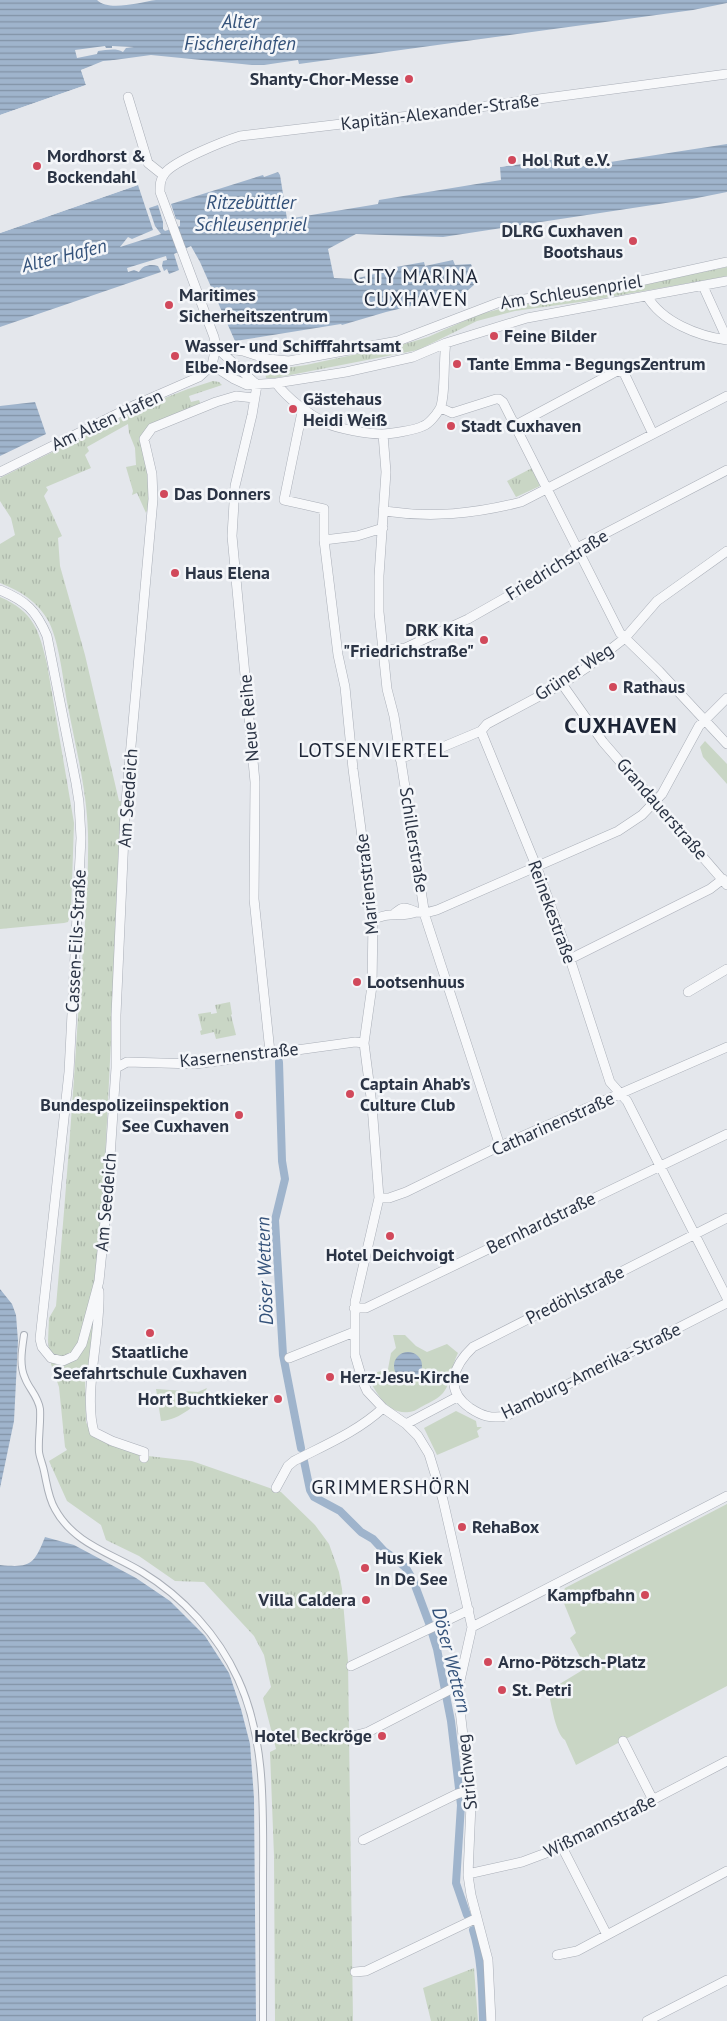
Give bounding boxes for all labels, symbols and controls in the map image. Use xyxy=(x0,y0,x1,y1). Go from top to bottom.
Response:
water label: Alter Fischereihafen xyxy=(184,9,296,55)
place label: Shanty-Chor-Messe xyxy=(250,67,399,90)
marker: Shanty-Chor-Messe xyxy=(403,73,415,85)
street label: Kapitän-Alexander-Straße xyxy=(339,88,541,135)
place label: Mordhorst & Bockendahl xyxy=(47,144,146,188)
place label: Hol Rut e.V. xyxy=(522,148,610,171)
marker: Hol Rut e.V. xyxy=(506,154,518,166)
marker: Mordhorst & Bockendahl xyxy=(31,160,43,172)
water label: Ritzebüttler Schleusenpriel xyxy=(195,190,307,236)
place label: DLRG Cuxhaven Bootshaus xyxy=(501,219,623,263)
water label: Alter Hafen xyxy=(18,233,109,277)
marker: DLRG Cuxhaven Bootshaus xyxy=(627,235,639,247)
district label: CITY MARINA CUXHAVEN xyxy=(353,263,479,312)
street label: Am Schleusenpriel xyxy=(498,269,644,314)
place label: Maritimes Sicherheitszentrum xyxy=(179,283,328,327)
marker: Maritimes Sicherheitszentrum xyxy=(163,299,175,311)
place label: Feine Bilder xyxy=(504,324,597,347)
marker: Feine Bilder xyxy=(488,330,500,342)
place label: Wasser- und Schifffahrtsamt Elbe-Nordsee xyxy=(185,334,402,378)
marker: Wasser- und Schifffahrtsamt Elbe-Nordsee xyxy=(169,350,181,362)
place label: Tante Emma - BegungsZentrum xyxy=(467,352,705,375)
marker: Tante Emma - BegungsZentrum xyxy=(451,358,463,370)
street label: Am Alten Hafen xyxy=(47,384,166,455)
place label: Gästehaus Heidi Weiß xyxy=(303,387,387,431)
marker: Gästehaus Heidi Weiß xyxy=(287,403,299,415)
place label: Stadt Cuxhaven xyxy=(461,414,581,437)
marker: Stadt Cuxhaven xyxy=(445,420,457,432)
place label: Das Donners xyxy=(174,482,271,505)
marker: Das Donners xyxy=(158,488,170,500)
street label: Friedrichstraße xyxy=(501,524,612,605)
place label: Haus Elena xyxy=(185,561,270,584)
marker: Haus Elena xyxy=(169,567,181,579)
place label: DRK Kita "Friedrichstraße" xyxy=(343,618,474,662)
marker: DRK Kita "Friedrichstraße" xyxy=(478,634,490,646)
street label: Grüner Weg xyxy=(530,638,617,706)
street label: Neue Reihe xyxy=(233,673,264,763)
place label: Rathaus xyxy=(623,675,685,698)
marker: Rathaus xyxy=(607,681,619,693)
district label: CUXHAVEN xyxy=(564,711,678,739)
district label: LOTSENVIERTEL xyxy=(298,737,450,763)
street label: Am Seedeich xyxy=(113,748,142,848)
street label: Grandauerstraße xyxy=(612,753,713,865)
street label: Schillerstraße xyxy=(395,785,434,894)
street label: Marienstraße xyxy=(350,832,383,936)
street label: Reinekestraße xyxy=(523,857,582,967)
street label: Cassen-Eils-Straße xyxy=(60,869,91,1013)
place label: Lootsenhuus xyxy=(367,970,465,993)
marker: Lootsenhuus xyxy=(351,976,363,988)
street label: Kasernenstraße xyxy=(178,1037,300,1072)
place label: Captain Ahab’s Culture Club xyxy=(360,1072,471,1116)
street label: Catharinenstraße xyxy=(488,1086,618,1161)
marker: Captain Ahab’s Culture Club xyxy=(344,1088,356,1100)
place label: Bundespolizeiinspektion See Cuxhaven xyxy=(40,1093,229,1137)
marker: Bundespolizeiinspektion See Cuxhaven xyxy=(233,1109,245,1121)
street label: Am Seedeich xyxy=(90,1152,121,1252)
street label: Bernhardstraße xyxy=(482,1186,599,1259)
water label: Döser Wettern xyxy=(250,1216,278,1326)
marker: Hotel Deichvoigt xyxy=(384,1230,396,1242)
place label: Hotel Deichvoigt xyxy=(326,1243,455,1266)
street label: Predöhlstraße xyxy=(522,1260,628,1329)
street label: Hamburg-Amerika-Straße xyxy=(497,1317,684,1424)
marker: Staatliche Seefahrtschule Cuxhaven xyxy=(144,1327,156,1339)
place label: Staatliche Seefahrtschule Cuxhaven xyxy=(53,1340,247,1384)
place label: Herz-Jesu-Kirche xyxy=(340,1365,469,1388)
marker: Herz-Jesu-Kirche xyxy=(324,1371,336,1383)
place label: Hort Buchtkieker xyxy=(138,1387,269,1410)
marker: Hort Buchtkieker xyxy=(272,1393,284,1405)
district label: GRIMMERSHÖRN xyxy=(311,1474,471,1500)
place label: RehaBox xyxy=(472,1515,540,1538)
marker: RehaBox xyxy=(456,1521,468,1533)
place label: Hus Kiek In De See xyxy=(375,1546,448,1590)
marker: Hus Kiek In De See xyxy=(359,1562,371,1574)
place label: Kampfbahn xyxy=(547,1583,635,1606)
place label: Villa Caldera xyxy=(257,1588,356,1611)
marker: Kampfbahn xyxy=(639,1589,651,1601)
marker: Villa Caldera xyxy=(360,1594,372,1606)
water label: Döser Wettern xyxy=(427,1604,477,1716)
place label: Arno-Pötzsch-Platz xyxy=(498,1650,646,1673)
marker: Arno-Pötzsch-Platz xyxy=(482,1656,494,1668)
place label: St. Petri xyxy=(512,1678,572,1701)
marker: St. Petri xyxy=(496,1684,508,1696)
place label: Hotel Beckröge xyxy=(254,1724,372,1747)
marker: Hotel Beckröge xyxy=(376,1730,388,1742)
street label: Strichweg xyxy=(451,1733,482,1811)
street label: Wißmannstraße xyxy=(540,1788,660,1863)

